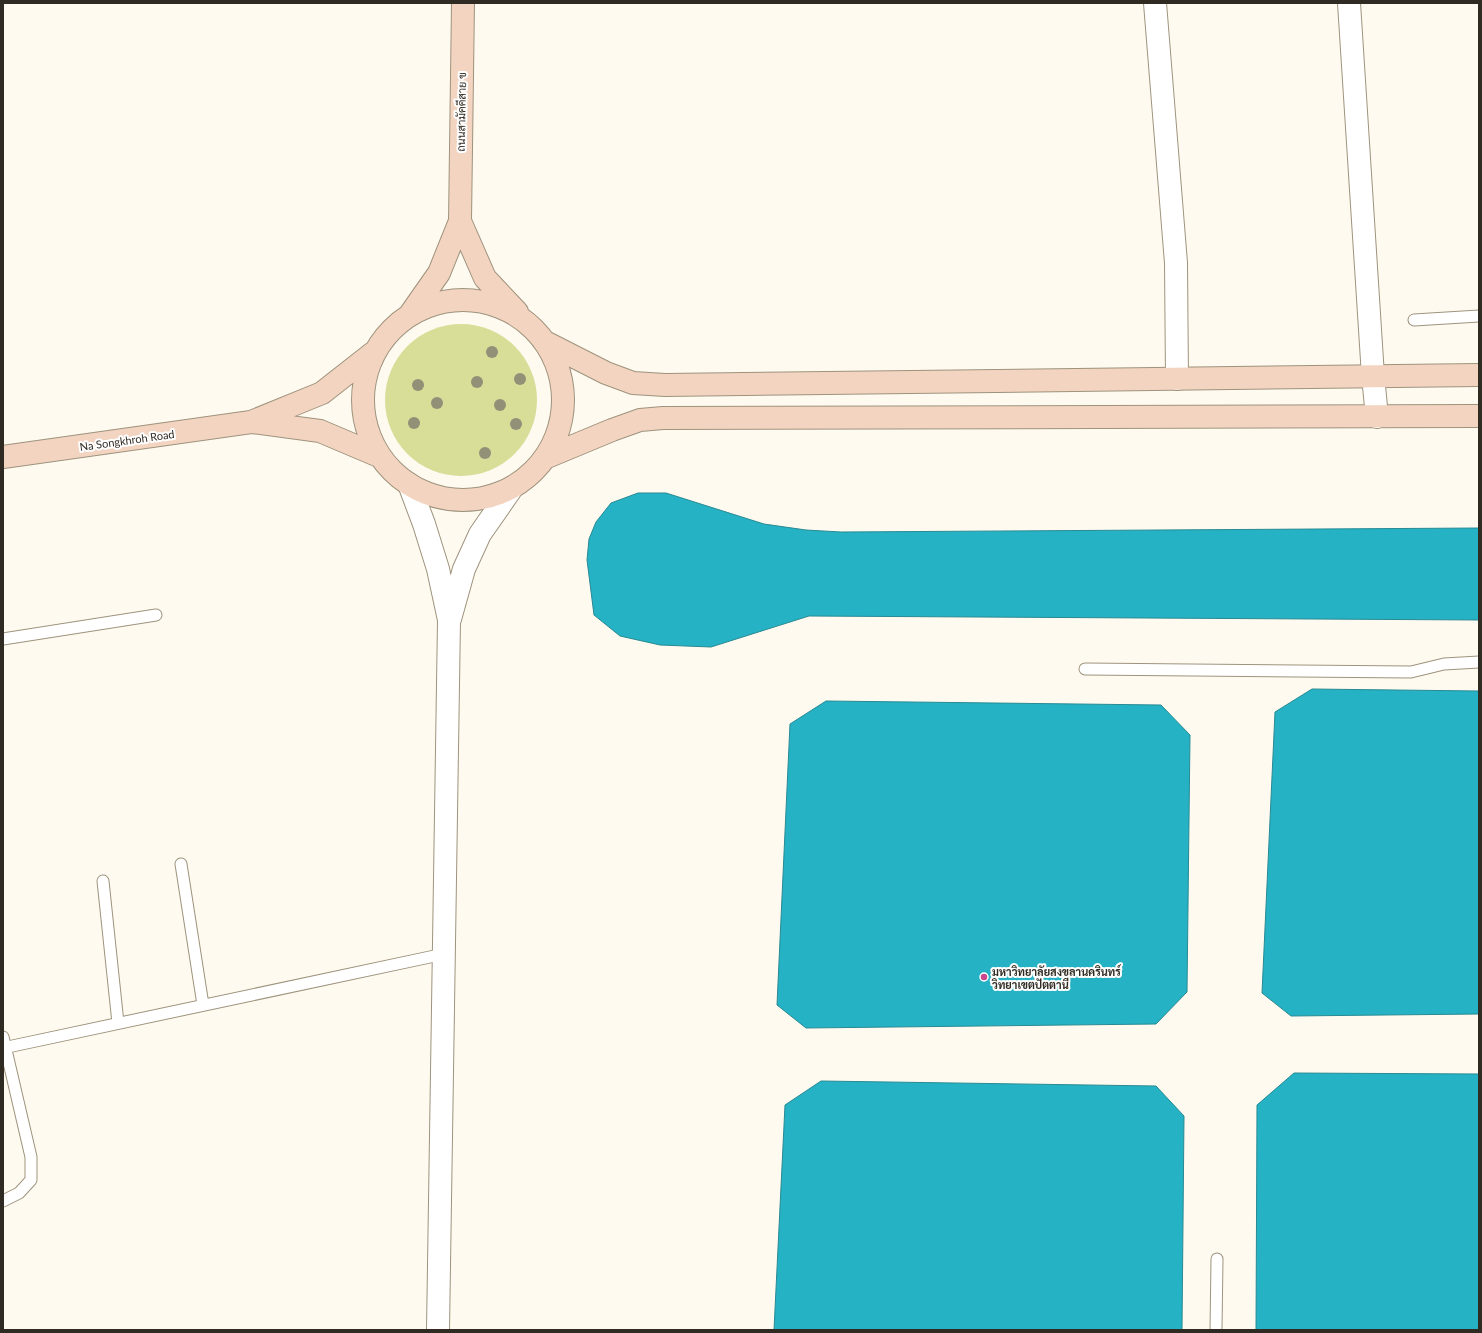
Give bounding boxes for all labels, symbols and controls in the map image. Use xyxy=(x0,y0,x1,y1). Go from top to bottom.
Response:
street label: ถนนสามัคคีสาย ข xyxy=(453,72,468,152)
street label: Na Songkhroh Road xyxy=(79,427,175,453)
place label: มหาวิทยาลัยสงขลานครินทร์ วิทยาเขตปัตตานี xyxy=(991,964,1122,991)
marker: มหาวิทยาลัยสงขลานครินทร์ วิทยาเขตปัตตานี xyxy=(979,972,989,982)

